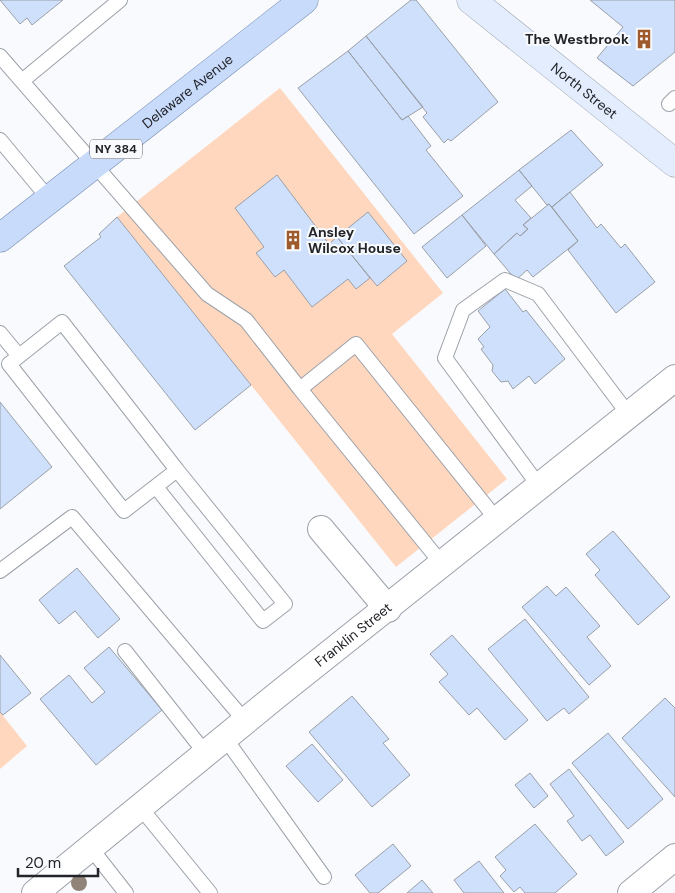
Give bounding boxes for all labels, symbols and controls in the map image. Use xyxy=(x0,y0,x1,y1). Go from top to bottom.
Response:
building icon: The Westbrook xyxy=(633,28,655,50)
place label: The Westbrook xyxy=(525,30,629,48)
street label: Delaware Avenue xyxy=(138,50,236,132)
street label: North Street xyxy=(547,58,621,123)
road number: NY 384 xyxy=(90,140,142,158)
place label: Ansley Wilcox House xyxy=(308,223,401,257)
building icon: Ansley Wilcox House xyxy=(282,229,304,251)
street label: Franklin Street xyxy=(311,598,395,671)
scale bar xyxy=(18,846,98,878)
text: 20 m xyxy=(25,853,61,873)

